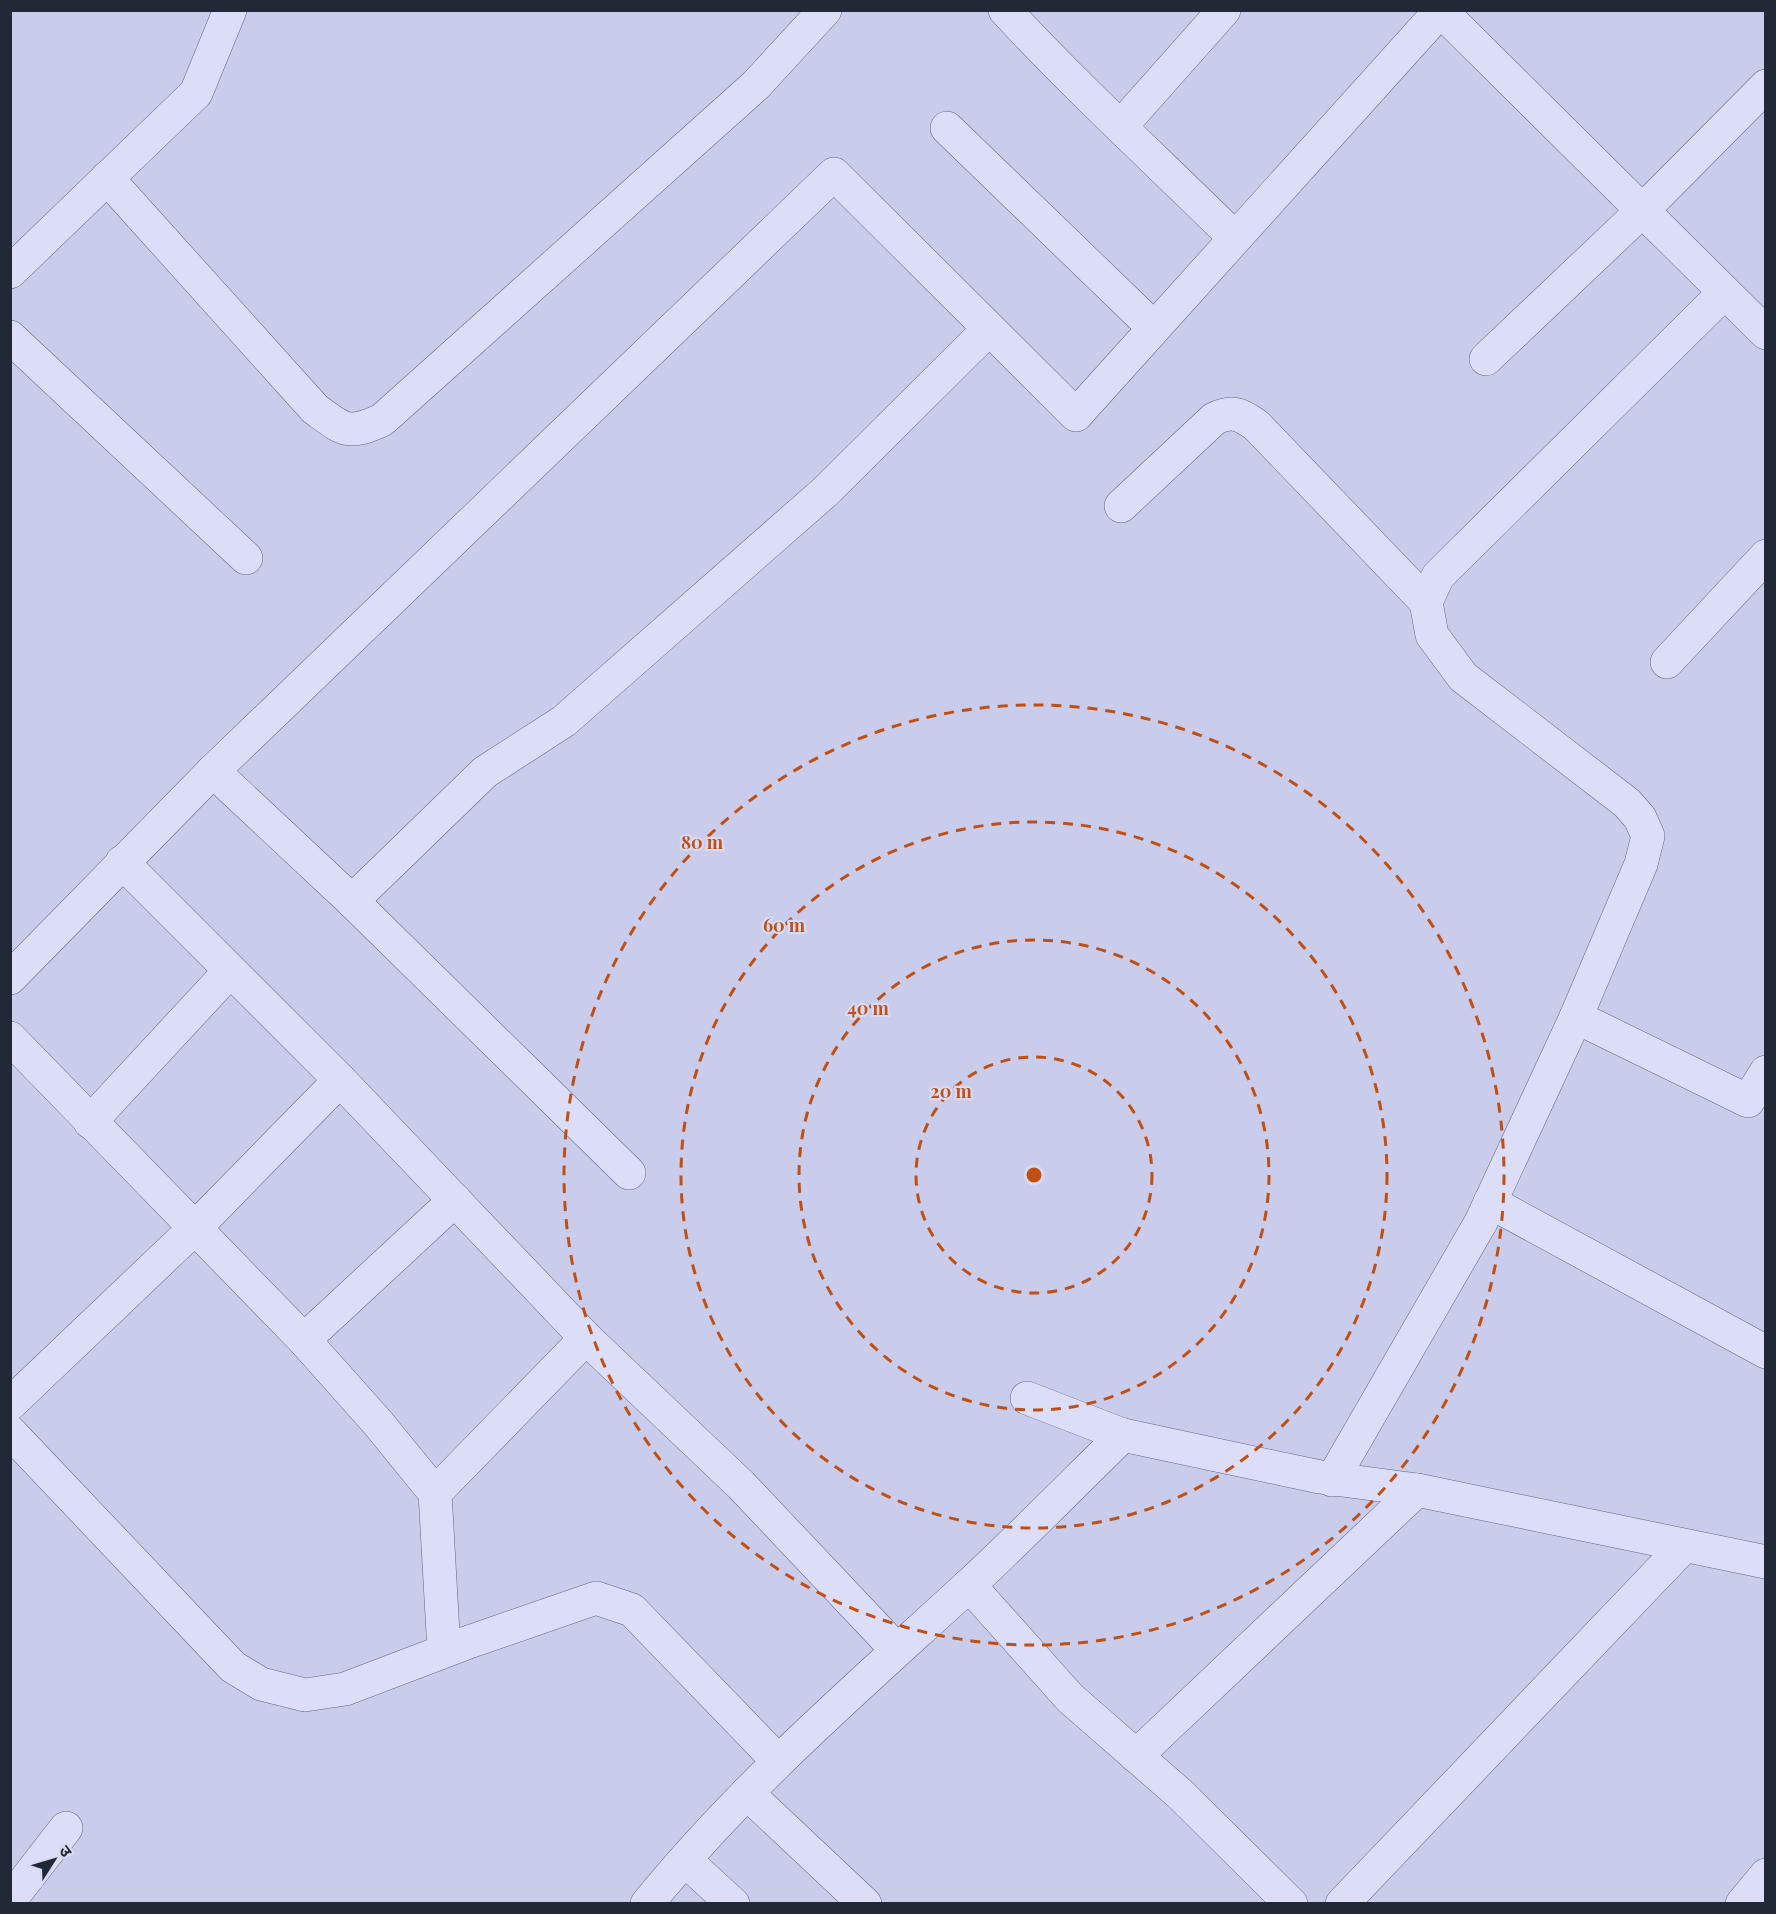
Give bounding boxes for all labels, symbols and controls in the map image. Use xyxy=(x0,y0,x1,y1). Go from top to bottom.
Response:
text: 80 m xyxy=(681,830,724,854)
text: 60 m xyxy=(763,913,806,937)
text: 40 m xyxy=(847,996,890,1020)
text: 20 m xyxy=(930,1079,972,1103)
centre of rings xyxy=(1024,1165,1044,1185)
north arrow xyxy=(24,1830,84,1890)
text: उ xyxy=(55,1841,78,1861)

